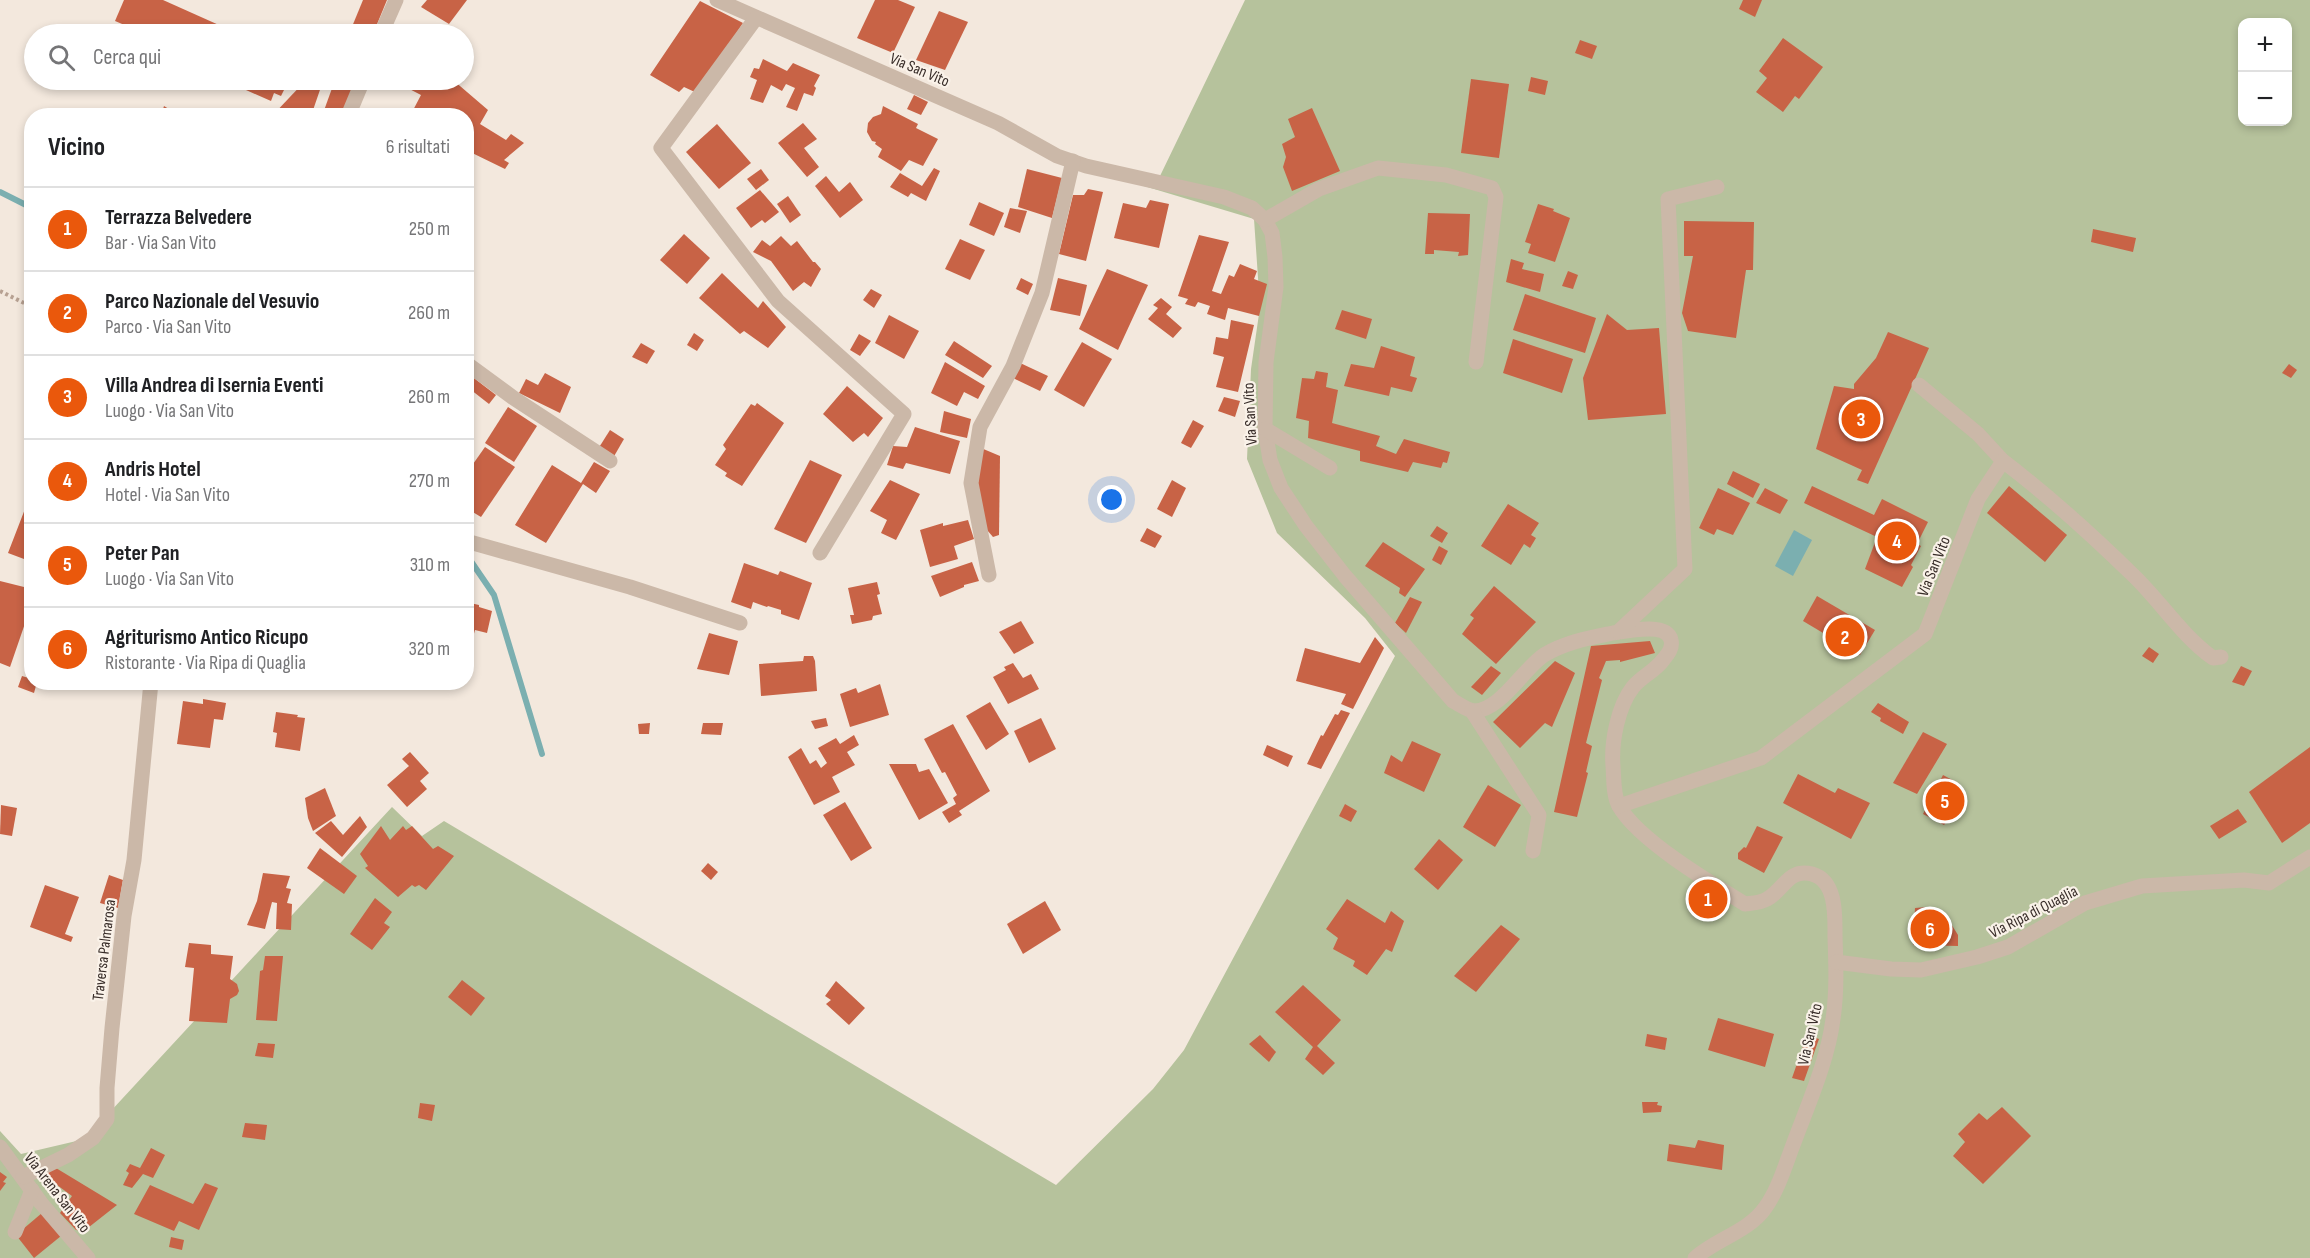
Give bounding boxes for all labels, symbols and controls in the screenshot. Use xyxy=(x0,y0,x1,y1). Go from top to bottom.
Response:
map controls xyxy=(2238,18,2292,126)
button: + xyxy=(2238,18,2292,72)
search box xyxy=(24,24,474,90)
icon: search xyxy=(45,41,78,74)
text: Cerca qui xyxy=(93,44,161,71)
street label: Via San Vito xyxy=(887,49,952,91)
button: − xyxy=(2238,72,2292,126)
text: Vicino xyxy=(48,132,105,163)
text: 6 risultati xyxy=(386,135,450,159)
text: Terrazza Belvedere xyxy=(105,204,252,231)
text: 1 xyxy=(64,217,71,241)
text: 250 m xyxy=(409,217,450,241)
text: Bar · Via San Vito xyxy=(105,231,216,255)
text: Parco Nazionale del Vesuvio xyxy=(105,288,319,315)
text: 2 xyxy=(63,301,72,325)
text: 260 m xyxy=(408,301,450,325)
text: Parco · Via San Vito xyxy=(105,315,231,339)
text: Villa Andrea di Isernia Eventi xyxy=(105,372,323,399)
street label: Via San Vito xyxy=(1239,382,1262,446)
text: 3 xyxy=(63,385,72,409)
text: 260 m xyxy=(408,385,450,409)
pin: 3 xyxy=(1842,396,1880,442)
text: Luogo · Via San Vito xyxy=(105,399,234,423)
text: Andris Hotel xyxy=(105,456,201,483)
text: 4 xyxy=(63,469,72,493)
text: 270 m xyxy=(409,469,450,493)
text: Hotel · Via San Vito xyxy=(105,483,230,507)
your location xyxy=(1097,485,1126,514)
pin: 4 xyxy=(1878,518,1916,564)
street label: Via San Vito xyxy=(1914,534,1955,599)
text: Peter Pan xyxy=(105,540,180,567)
text: 5 xyxy=(63,553,72,577)
text: 310 m xyxy=(410,553,450,577)
text: Luogo · Via San Vito xyxy=(105,567,234,591)
pin: 2 xyxy=(1826,614,1864,660)
text: Agriturismo Antico Ricupo xyxy=(105,624,308,651)
text: 6 xyxy=(63,637,72,661)
text: 320 m xyxy=(408,637,450,661)
text: Ristorante · Via Ripa di Quaglia xyxy=(105,651,306,675)
pin: 5 xyxy=(1926,778,1964,824)
pin: 1 xyxy=(1688,876,1728,922)
street label: Via Ripa di Quaglia xyxy=(1986,882,2081,943)
street label: Traversa Palmarosa xyxy=(89,898,120,1002)
pin: 6 xyxy=(1910,906,1950,952)
street label: Via San Vito xyxy=(1794,1002,1827,1067)
street label: Via Arena San Vito xyxy=(20,1149,94,1237)

